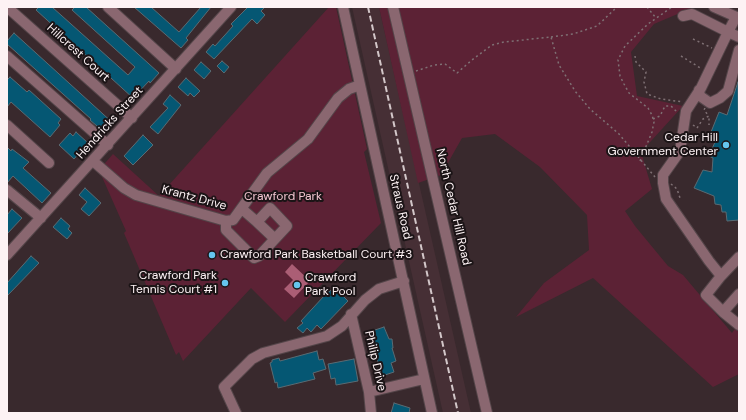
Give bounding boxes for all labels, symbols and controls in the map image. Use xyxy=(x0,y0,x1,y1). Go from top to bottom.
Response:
street label: Hillcrest Court xyxy=(44,21,112,85)
street label: Hendricks Street xyxy=(74,84,146,162)
place label: Cedar Hill Government Center xyxy=(608,131,718,159)
marker: Cedar Hill Government Center xyxy=(721,140,731,150)
street label: North Cedar Hill Road xyxy=(433,147,473,267)
street label: Straus Road xyxy=(385,173,415,241)
street label: Krantz Drive xyxy=(160,182,228,214)
park label: Crawford Park xyxy=(244,190,322,204)
place label: Crawford Park Basketball Court #3 xyxy=(220,248,412,262)
marker: Crawford Park Basketball Court #3 xyxy=(207,250,217,260)
place label: Crawford Park Tennis Court #1 xyxy=(130,269,217,297)
place label: Crawford Park Pool xyxy=(305,271,356,299)
marker: Crawford Park Tennis Court #1 xyxy=(220,278,230,288)
marker: Crawford Park Pool xyxy=(292,280,302,290)
street label: Philip Drive xyxy=(361,329,389,393)

